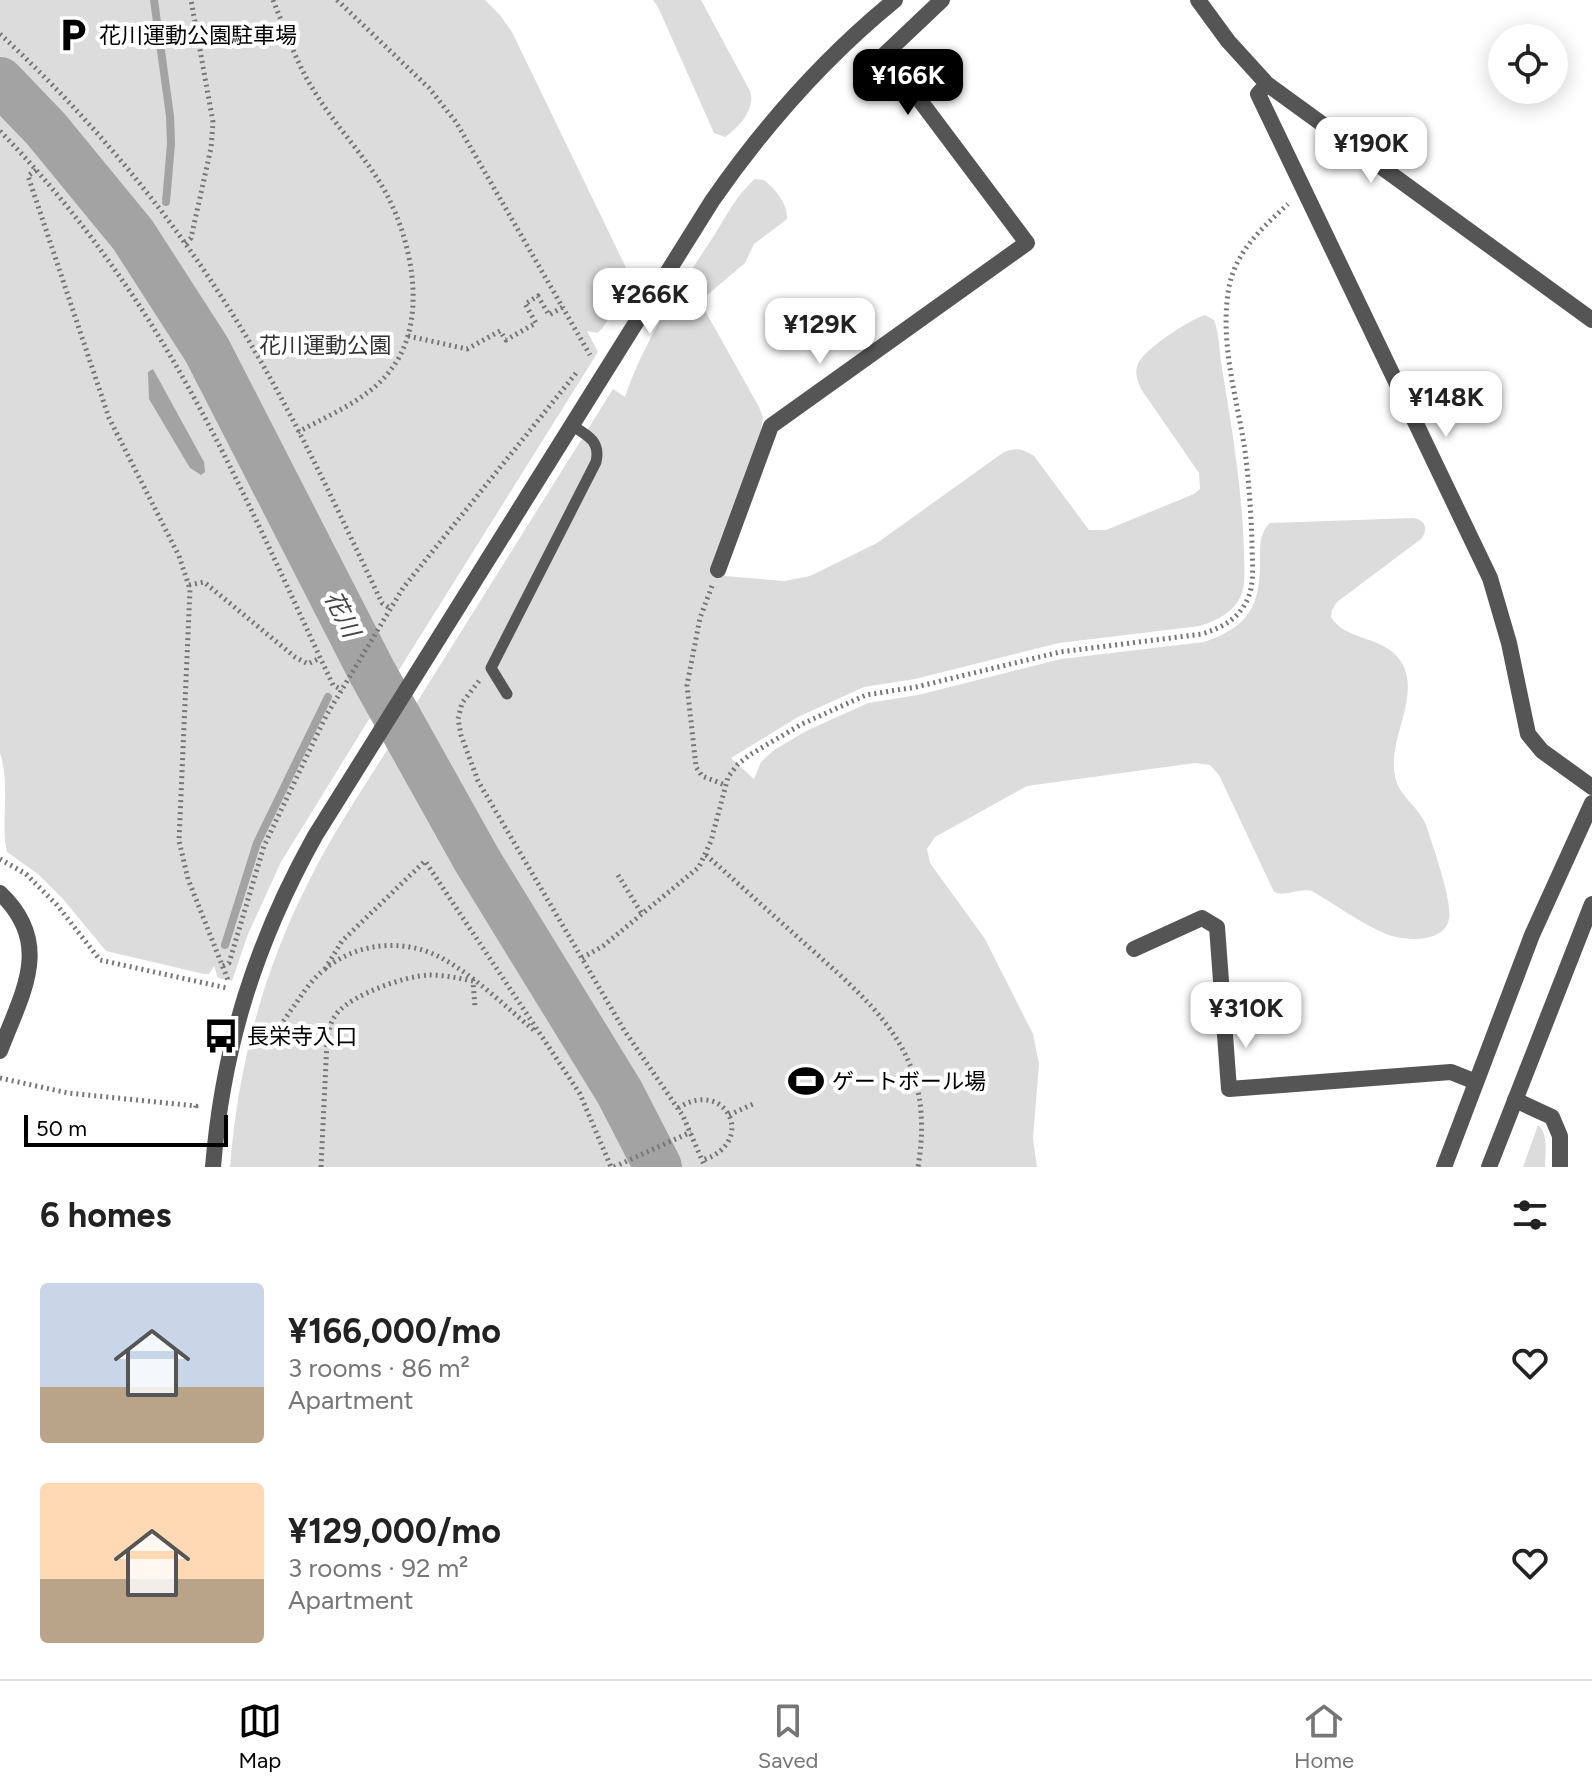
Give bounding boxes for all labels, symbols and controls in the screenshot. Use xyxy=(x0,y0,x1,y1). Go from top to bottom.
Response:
parking icon: 花川運動公園駐車場 xyxy=(54,16,92,54)
place label: 花川運動公園駐車場 xyxy=(99,22,297,49)
map controls xyxy=(1488,24,1568,104)
button: locate xyxy=(1488,24,1568,104)
pin: ¥166K xyxy=(852,49,964,117)
text: ¥166K xyxy=(871,59,945,91)
pin: ¥190K xyxy=(1315,117,1427,185)
text: ¥190K xyxy=(1333,127,1409,159)
pin: ¥266K xyxy=(594,268,706,336)
text: ¥266K xyxy=(611,278,689,310)
pin: ¥129K xyxy=(764,298,876,366)
text: ¥129K xyxy=(783,308,857,340)
park label: 花川運動公園 xyxy=(259,332,391,359)
pin: ¥148K xyxy=(1390,371,1502,439)
text: ¥148K xyxy=(1408,381,1484,413)
water label: 花川 xyxy=(319,586,368,644)
pin: ¥310K xyxy=(1190,982,1302,1050)
text: ¥310K xyxy=(1208,992,1284,1024)
bus stop icon: 長栄寺入口 xyxy=(202,1017,240,1055)
place label: 長栄寺入口 xyxy=(247,1023,357,1050)
sports icon: ゲートボール場 xyxy=(787,1062,825,1100)
place label: ゲートボール場 xyxy=(832,1068,986,1095)
scale bar xyxy=(24,1111,228,1147)
text: 50 m xyxy=(36,1115,87,1142)
icon: filters xyxy=(1508,1193,1552,1237)
text: 6 homes xyxy=(40,1195,171,1236)
text: ¥166,000/mo xyxy=(288,1311,501,1352)
icon: home xyxy=(104,1315,200,1411)
icon: heart xyxy=(1508,1341,1552,1385)
text: 3 rooms · 86 m² xyxy=(288,1352,470,1384)
text: Apartment xyxy=(288,1384,414,1416)
text: ¥129,000/mo xyxy=(288,1511,501,1552)
icon: home xyxy=(104,1515,200,1611)
icon: heart xyxy=(1508,1541,1552,1585)
text: 3 rooms · 92 m² xyxy=(288,1552,468,1584)
text: Apartment xyxy=(288,1584,414,1616)
tab: Map xyxy=(238,1699,282,1774)
tab: Saved xyxy=(758,1699,818,1774)
tab: Home xyxy=(1294,1699,1354,1774)

